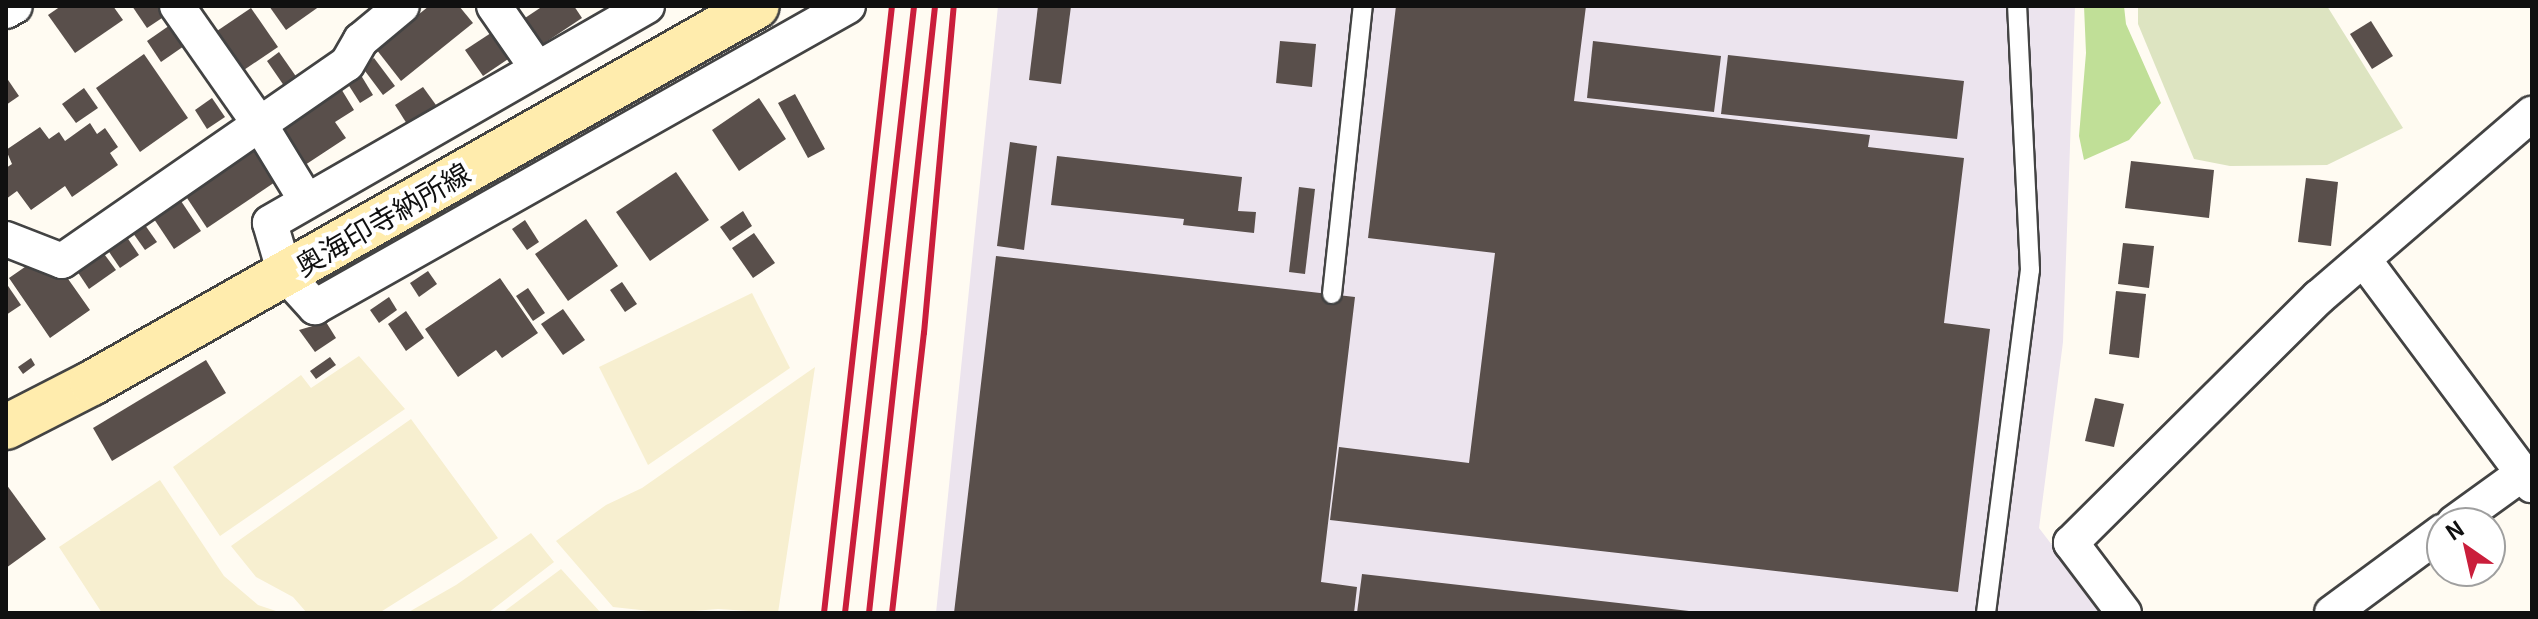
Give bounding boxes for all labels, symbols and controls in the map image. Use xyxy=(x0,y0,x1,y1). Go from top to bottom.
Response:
street label: 奥海印寺納所線 xyxy=(289,154,475,282)
north arrow xyxy=(2426,507,2506,587)
text: N xyxy=(2438,511,2469,547)

